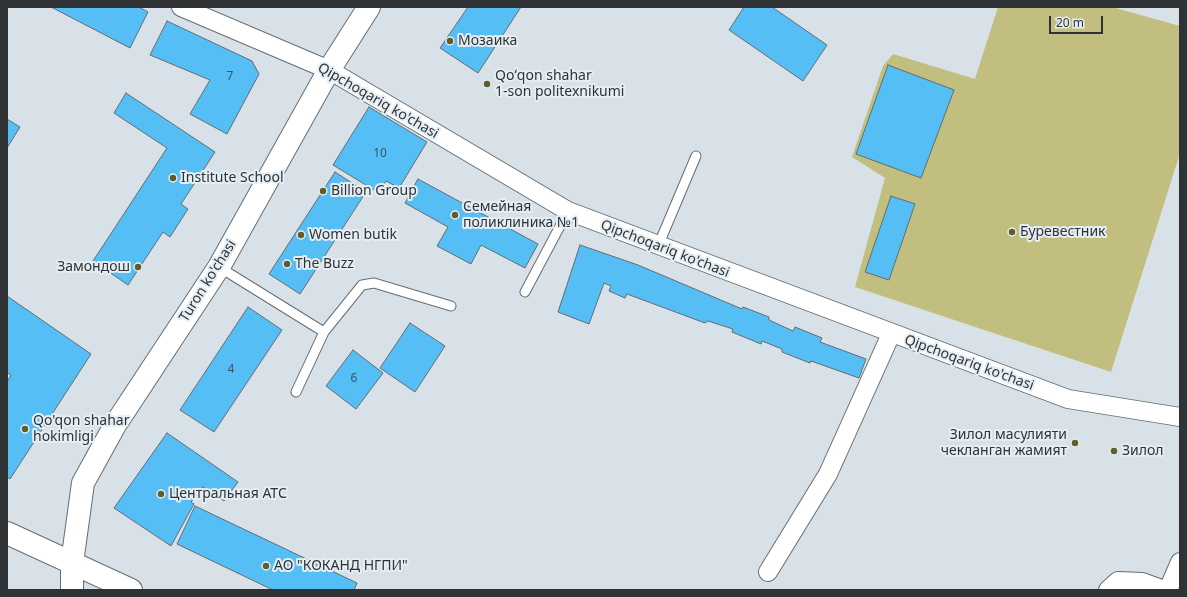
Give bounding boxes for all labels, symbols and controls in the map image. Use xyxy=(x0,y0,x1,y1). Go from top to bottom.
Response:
scale bar xyxy=(1051,8,1105,34)
text: 20 m xyxy=(1056,14,1084,31)
place label: Мозаика xyxy=(458,33,517,49)
marker: Мозаика xyxy=(445,36,455,46)
street label: Qipchoqariq ko'chasi xyxy=(315,60,441,142)
place label: Qoʻqon shahar 1-son politexnikumi xyxy=(495,68,624,100)
house number: 7 xyxy=(227,70,233,84)
marker: Qoʻqon shahar 1-son politexnikumi xyxy=(482,79,492,89)
house number: 10 xyxy=(373,147,387,161)
place label: Institute School xyxy=(181,170,284,186)
marker: Institute School xyxy=(168,173,178,183)
place label: Billion Group xyxy=(331,183,417,199)
marker: Billion Group xyxy=(318,186,328,196)
place label: Семейная поликлиника №1 xyxy=(463,199,579,232)
marker: Семейная поликлиника №1 xyxy=(450,210,460,220)
street label: Qipchoqariq ko'chasi xyxy=(598,217,732,281)
place label: Буревестник xyxy=(1020,224,1106,240)
place label: Women butik xyxy=(309,227,397,243)
marker: Буревестник xyxy=(1007,227,1017,237)
marker: Women butik xyxy=(296,230,306,240)
street label: Turon ko'chasi xyxy=(176,237,240,325)
place label: The Buzz xyxy=(295,256,354,272)
place label: Замондош xyxy=(57,259,130,275)
marker: The Buzz xyxy=(282,259,292,269)
marker: Замондош xyxy=(133,262,143,272)
street label: Qipchoqariq ko'chasi xyxy=(902,332,1036,394)
house number: 4 xyxy=(228,363,234,377)
house number: 6 xyxy=(351,372,357,386)
place label: Qo'qon shahar hokimligi xyxy=(33,413,129,446)
marker: Qo'qon shahar hokimligi xyxy=(20,424,30,434)
place label: Зилол масулияти чекланган жамият xyxy=(941,427,1067,460)
marker: Зилол масулияти чекланган жамият xyxy=(1070,438,1080,448)
place label: Зилол xyxy=(1122,443,1164,459)
marker: Зилол xyxy=(1109,446,1119,456)
place label: Центральная АТС xyxy=(169,486,287,502)
marker: Центральная АТС xyxy=(156,489,166,499)
place label: АО "КОКАНД НГПИ" xyxy=(274,558,408,574)
marker: АО "КОКАНД НГПИ" xyxy=(261,561,271,571)

